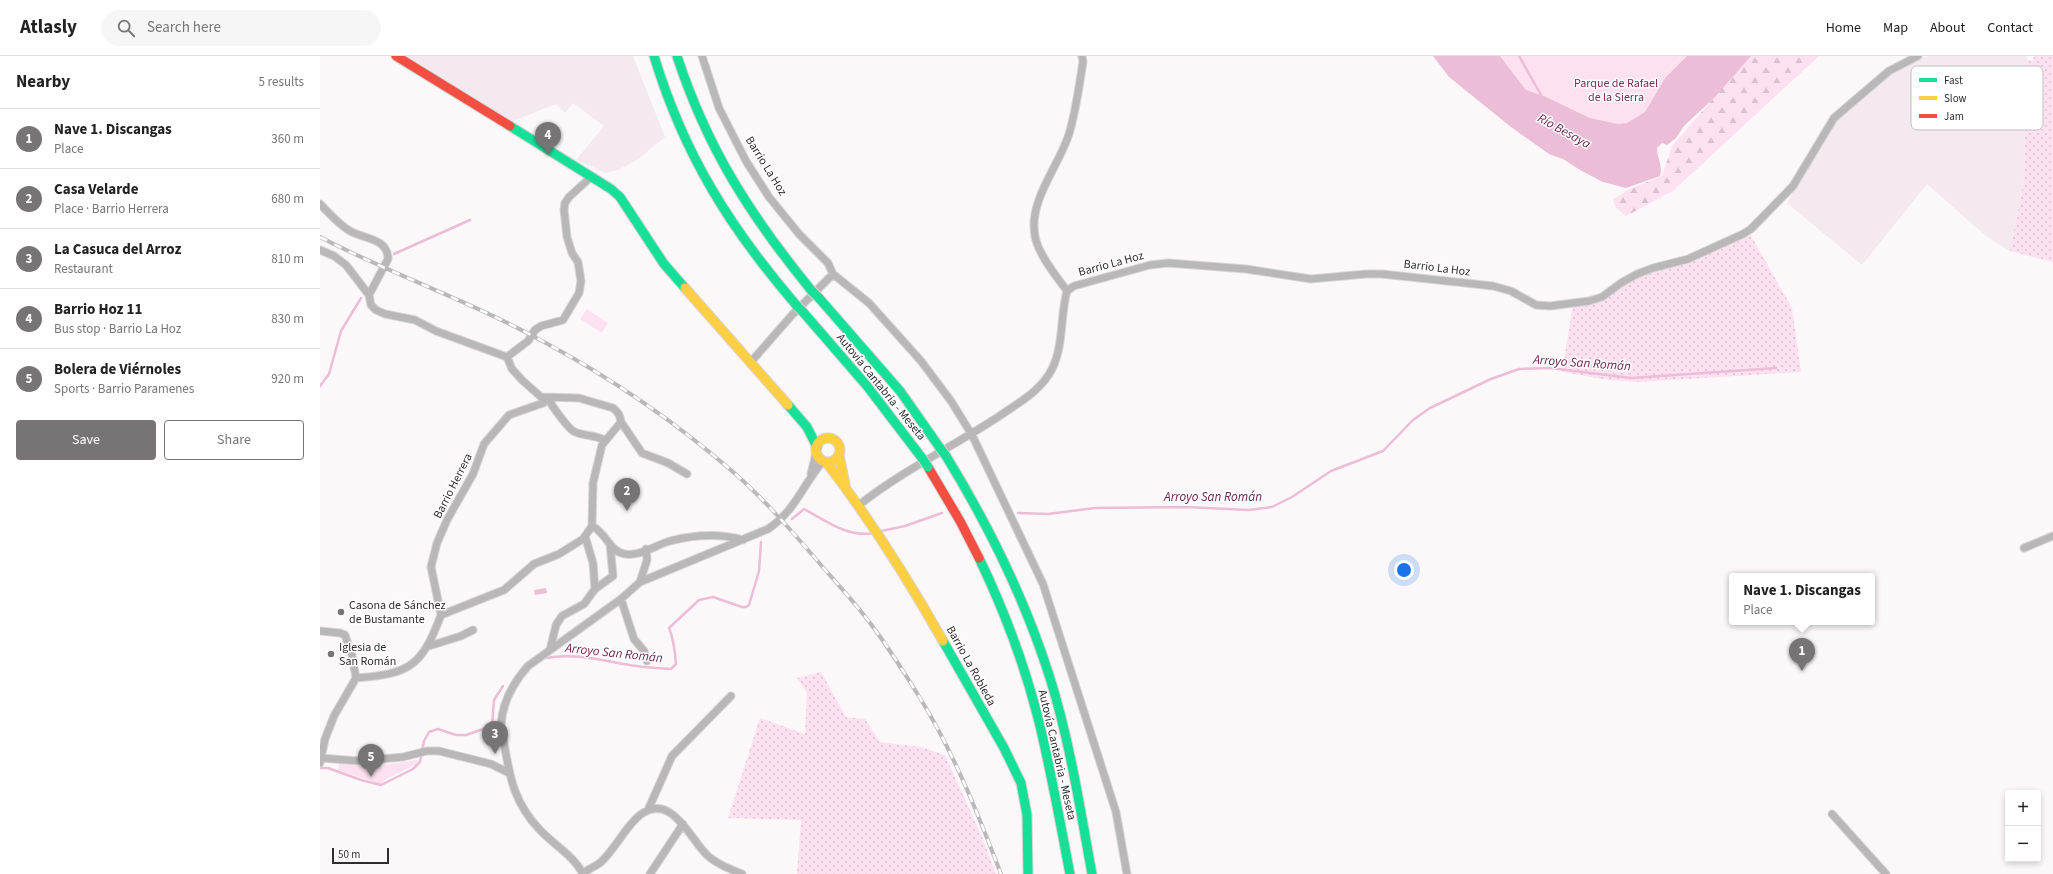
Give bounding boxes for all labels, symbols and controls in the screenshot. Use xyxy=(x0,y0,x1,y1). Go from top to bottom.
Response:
search box xyxy=(101,10,381,46)
text: Atlasly xyxy=(20,14,77,41)
icon: search xyxy=(115,17,137,39)
text: Search here xyxy=(147,17,221,38)
text: Home xyxy=(1826,18,1861,38)
text: Map xyxy=(1883,18,1908,38)
text: About xyxy=(1930,18,1965,38)
text: Contact xyxy=(1987,18,2033,38)
legend xyxy=(1911,66,2043,130)
text: Nearby xyxy=(16,70,70,94)
text: 5 results xyxy=(259,73,304,91)
text: Fast xyxy=(1944,73,1963,88)
park label: Parque de Rafael de la Sierra xyxy=(1574,75,1658,106)
text: Slow xyxy=(1944,91,1967,106)
water label: Río Besaya xyxy=(1534,109,1594,153)
text: Jam xyxy=(1944,109,1964,124)
text: Nave 1. Discangas xyxy=(54,119,172,140)
pin: 4 xyxy=(535,122,561,155)
text: 1 xyxy=(26,130,32,148)
text: 360 m xyxy=(271,130,304,148)
street label: Barrio La Hoz xyxy=(741,133,791,199)
text: Place xyxy=(54,140,83,158)
text: Casa Velarde xyxy=(54,179,138,200)
text: 2 xyxy=(26,190,32,208)
text: 680 m xyxy=(271,190,304,208)
text: Place · Barrio Herrera xyxy=(54,200,169,218)
text: La Casuca del Arroz xyxy=(54,239,181,260)
street label: Barrio La Hoz xyxy=(1076,247,1146,281)
text: 3 xyxy=(26,250,32,268)
text: 810 m xyxy=(271,250,304,268)
street label: Barrio La Hoz xyxy=(1403,255,1471,281)
text: Restaurant xyxy=(54,260,113,278)
text: Barrio Hoz 11 xyxy=(54,299,142,320)
text: 4 xyxy=(26,310,32,328)
text: 830 m xyxy=(271,310,304,328)
text: Bus stop · Barrio La Hoz xyxy=(54,320,181,338)
street label: Autovía Cantabria - Meseta xyxy=(832,330,930,444)
water label: Arroyo San Román xyxy=(1532,351,1632,375)
text: Bolera de Viérnoles xyxy=(54,359,181,380)
text: 5 xyxy=(26,370,32,388)
text: 920 m xyxy=(271,370,304,388)
text: Sports · Barrio Paramenes xyxy=(54,380,194,398)
button: Save xyxy=(16,420,156,460)
button: Share xyxy=(164,420,304,460)
street label: Barrio Herrera xyxy=(429,450,477,522)
pin: 2 xyxy=(614,478,640,511)
water label: Arroyo San Román xyxy=(1163,488,1262,506)
your location xyxy=(1394,560,1414,580)
popup xyxy=(1729,573,1875,625)
text: Nave 1. Discangas xyxy=(1743,580,1861,601)
place label: Casona de Sánchez de Bustamante xyxy=(349,597,446,628)
text: Place xyxy=(1743,601,1772,619)
marker: Casona de Sánchez de Bustamante xyxy=(336,607,346,617)
street label: Barrio La Robleda xyxy=(942,623,1000,709)
pin: 1 xyxy=(1789,638,1815,671)
place label: Iglesia de San Román xyxy=(339,639,396,670)
water label: Arroyo San Román xyxy=(563,639,664,667)
marker: Iglesia de San Román xyxy=(326,649,336,659)
street label: Autovía Cantabria - Meseta xyxy=(1034,688,1080,822)
pin: 3 xyxy=(482,721,508,754)
pin: 5 xyxy=(358,744,384,777)
map controls xyxy=(2005,790,2041,862)
button: + xyxy=(2005,790,2041,826)
button: − xyxy=(2005,826,2041,862)
scale bar xyxy=(332,846,389,865)
text: 50 m xyxy=(338,847,360,862)

